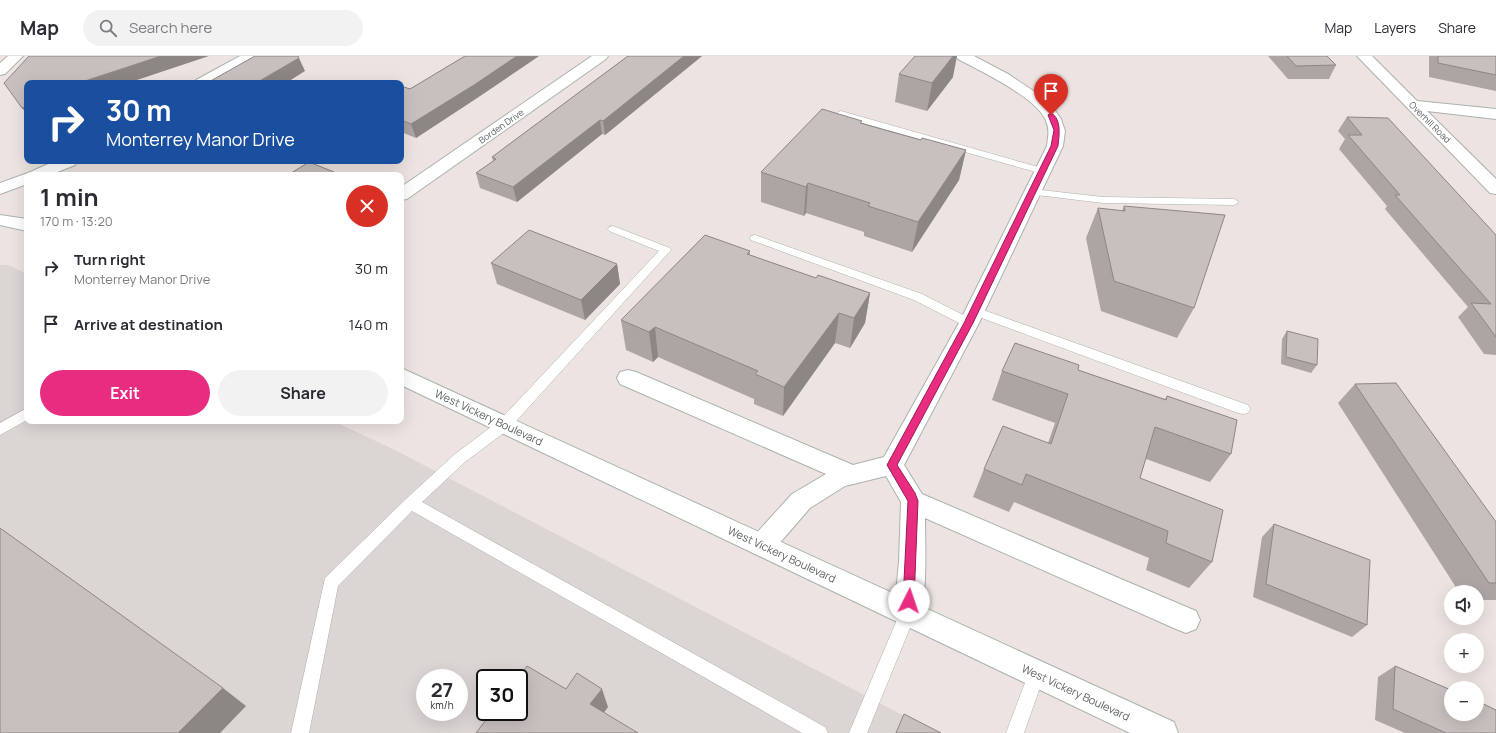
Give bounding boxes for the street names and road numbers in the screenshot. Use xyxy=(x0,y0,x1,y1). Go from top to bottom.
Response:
street label: Overhill Road xyxy=(1406,98,1454,146)
street label: Borden Drive xyxy=(476,106,526,146)
street label: West Vickery Boulevard xyxy=(433,385,545,449)
street label: West Vickery Boulevard xyxy=(726,522,838,586)
street label: West Vickery Boulevard xyxy=(1020,660,1132,724)

